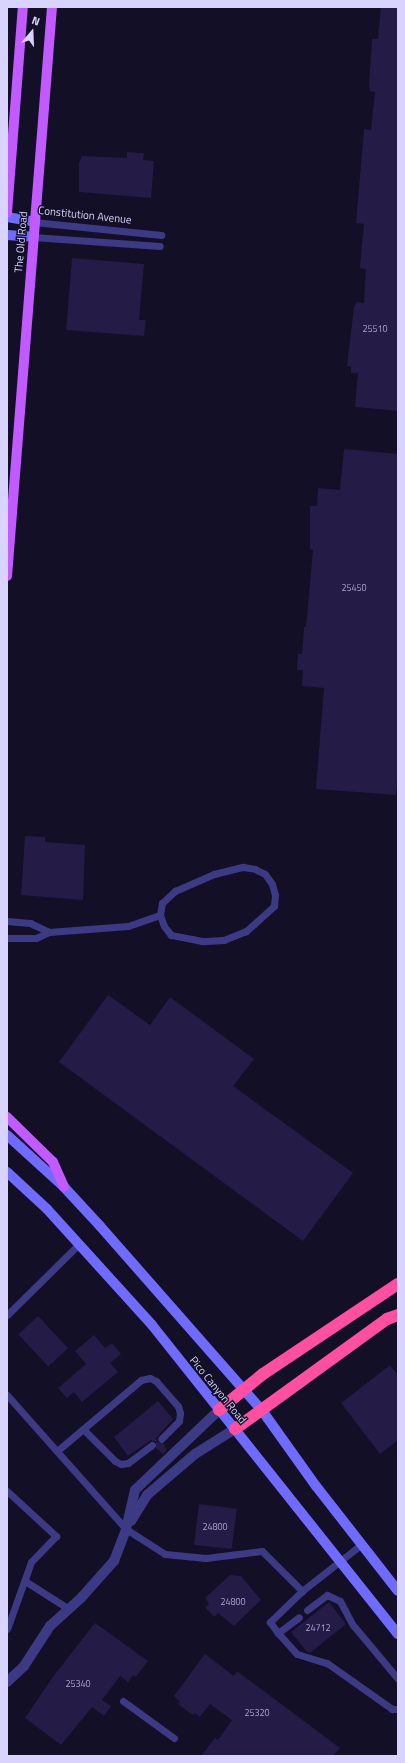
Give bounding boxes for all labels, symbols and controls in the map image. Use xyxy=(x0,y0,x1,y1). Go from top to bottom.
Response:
north arrow xyxy=(12,12,52,52)
text: N xyxy=(30,12,42,29)
street label: Constitution Avenue xyxy=(38,204,132,226)
street label: The Old Road xyxy=(12,211,30,273)
house number: 25510 xyxy=(362,324,388,334)
house number: 25450 xyxy=(341,583,367,593)
street label: Pico Canyon Road xyxy=(187,1354,249,1426)
house number: 24800 xyxy=(202,1522,228,1532)
house number: 24800 xyxy=(220,1597,246,1607)
house number: 24712 xyxy=(305,1623,331,1633)
house number: 25340 xyxy=(65,1679,91,1689)
house number: 25320 xyxy=(244,1708,270,1718)

